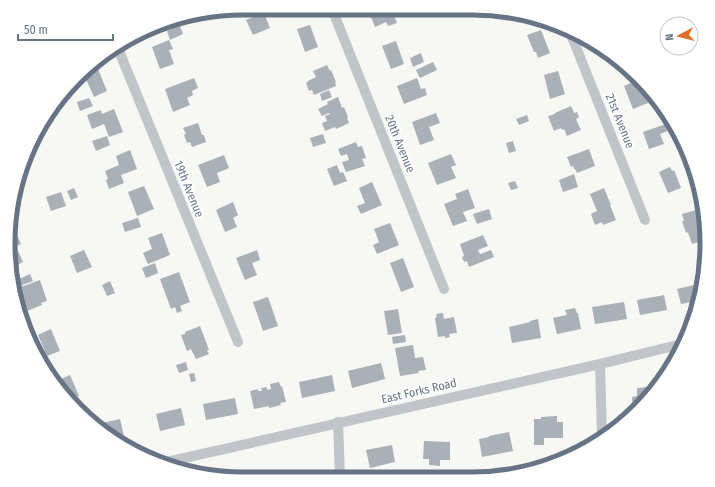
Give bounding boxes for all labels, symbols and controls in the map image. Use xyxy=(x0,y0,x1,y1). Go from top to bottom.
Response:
scale bar xyxy=(18,16,113,42)
north arrow xyxy=(659,16,699,56)
text: 50 m xyxy=(24,23,48,37)
text: N xyxy=(663,33,676,41)
street label: 21st Avenue xyxy=(603,92,637,150)
street label: 20th Avenue xyxy=(382,113,418,175)
street label: 19th Avenue xyxy=(171,159,207,219)
street label: East Forks Road xyxy=(380,376,458,406)

